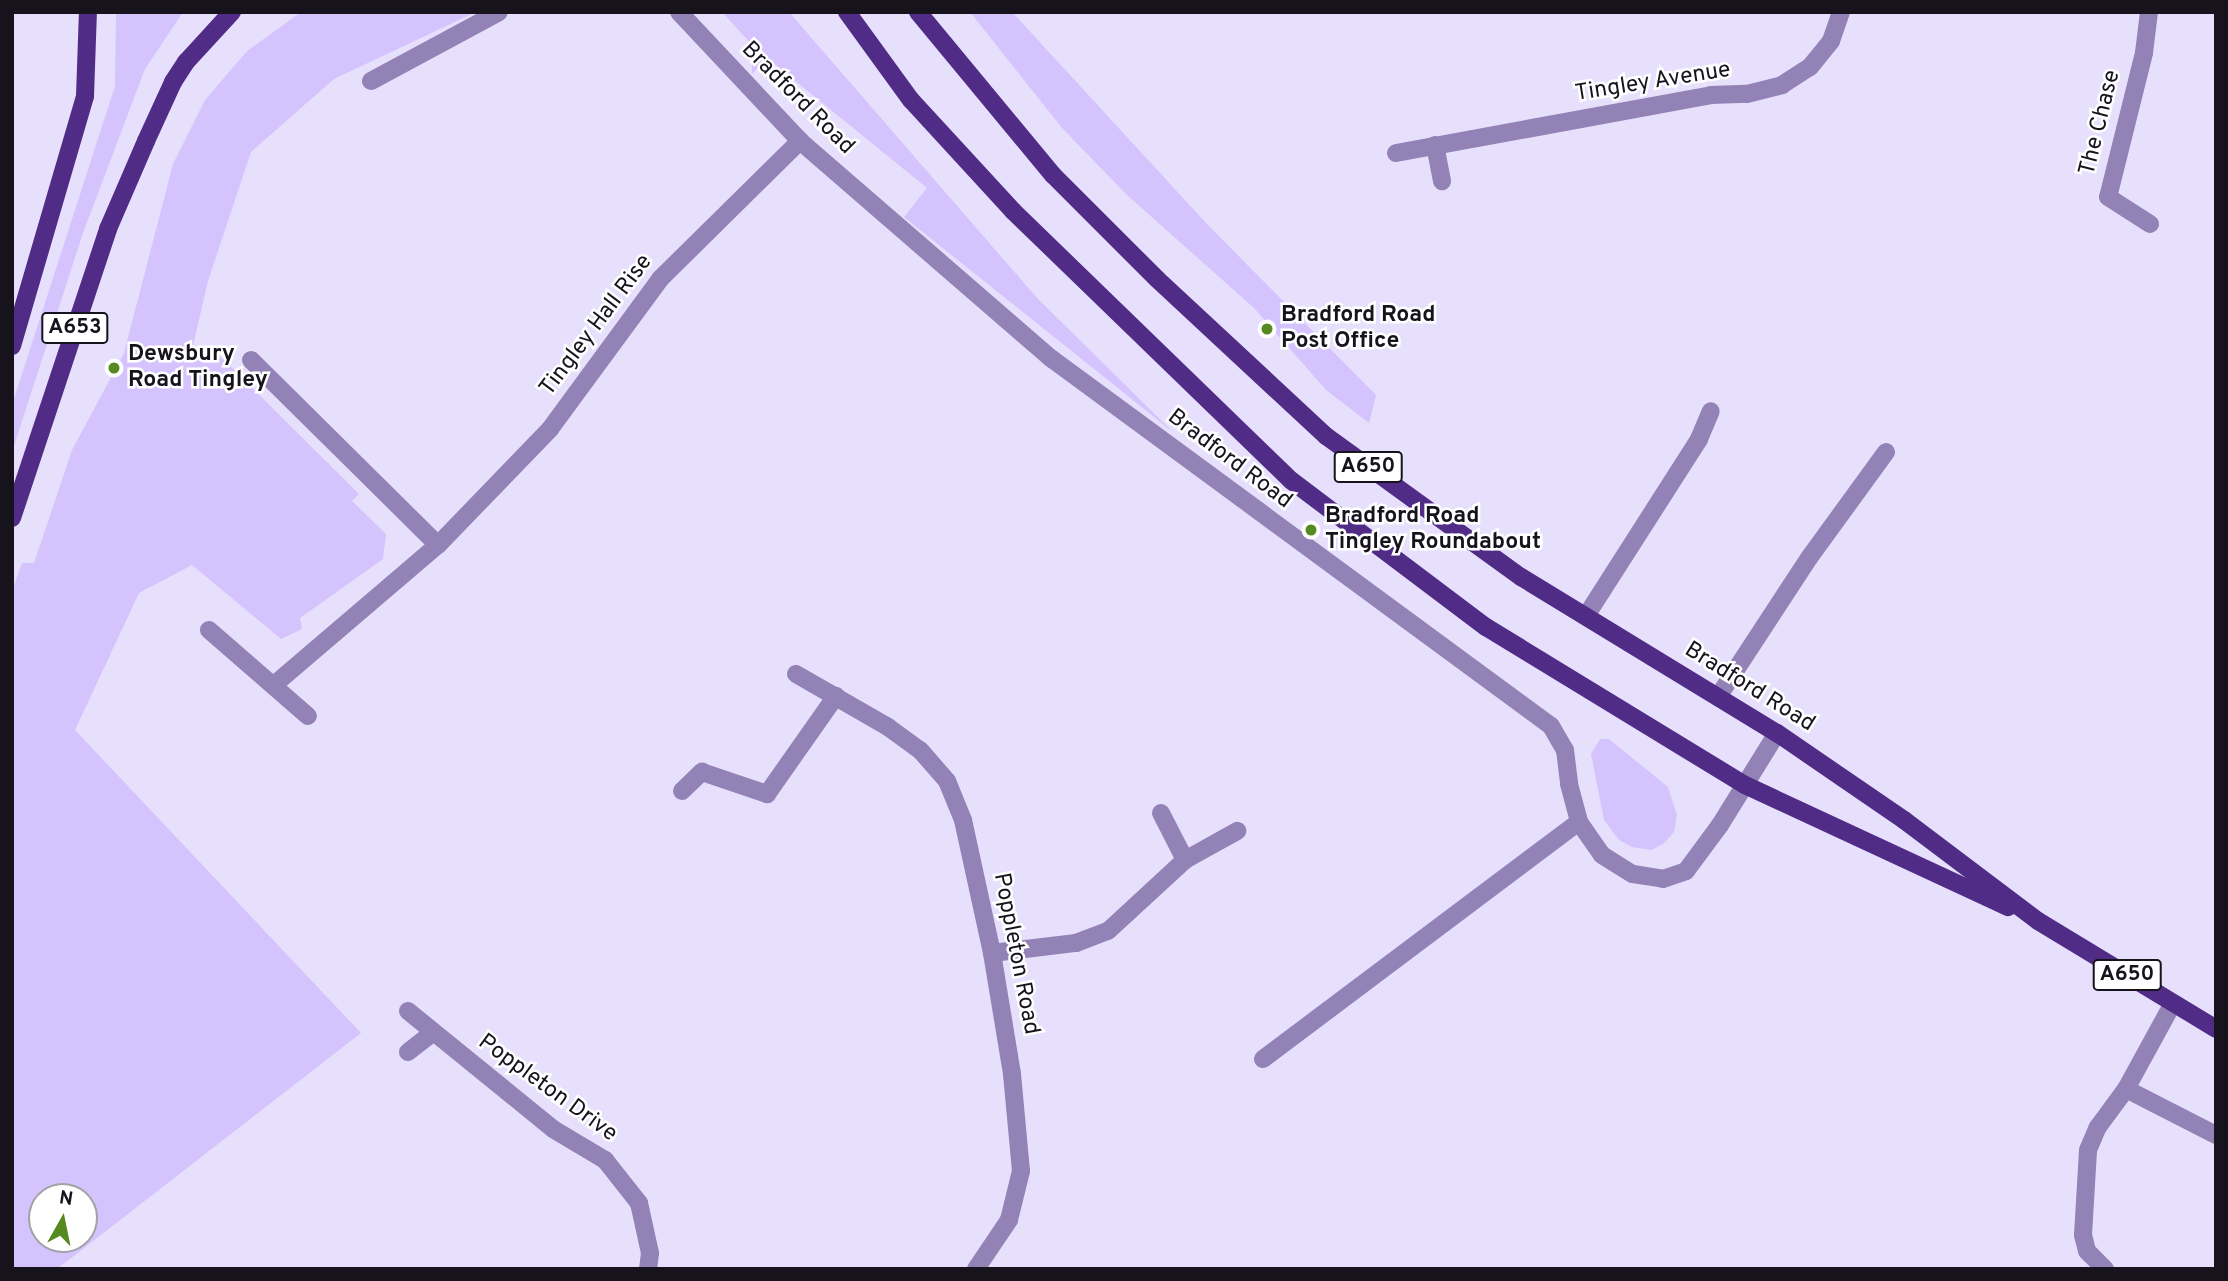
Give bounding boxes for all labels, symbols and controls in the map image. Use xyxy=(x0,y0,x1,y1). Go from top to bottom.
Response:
street label: Bradford Road xyxy=(735,37,859,161)
street label: Tingley Avenue xyxy=(1573,57,1733,109)
street label: The Chase xyxy=(2075,68,2127,178)
street label: Tingley Hall Rise xyxy=(535,250,659,402)
place label: Bradford Road Post Office xyxy=(1281,302,1436,356)
road number: A653 xyxy=(40,310,110,346)
marker: Bradford Road Post Office xyxy=(1259,321,1275,337)
place label: Dewsbury Road Tingley xyxy=(128,341,268,395)
marker: Dewsbury Road Tingley xyxy=(106,360,122,376)
street label: Bradford Road xyxy=(1161,404,1297,516)
road number: A650 xyxy=(1333,449,1403,484)
place label: Bradford Road Tingley Roundabout xyxy=(1325,503,1541,557)
marker: Bradford Road Tingley Roundabout xyxy=(1303,522,1319,538)
street label: Bradford Road xyxy=(1679,637,1819,739)
street label: Poppleton Road xyxy=(986,871,1044,1037)
road number: A650 xyxy=(2092,958,2162,992)
street label: Poppleton Drive xyxy=(472,1029,622,1149)
north arrow xyxy=(28,1183,98,1253)
text: N xyxy=(57,1186,75,1212)

